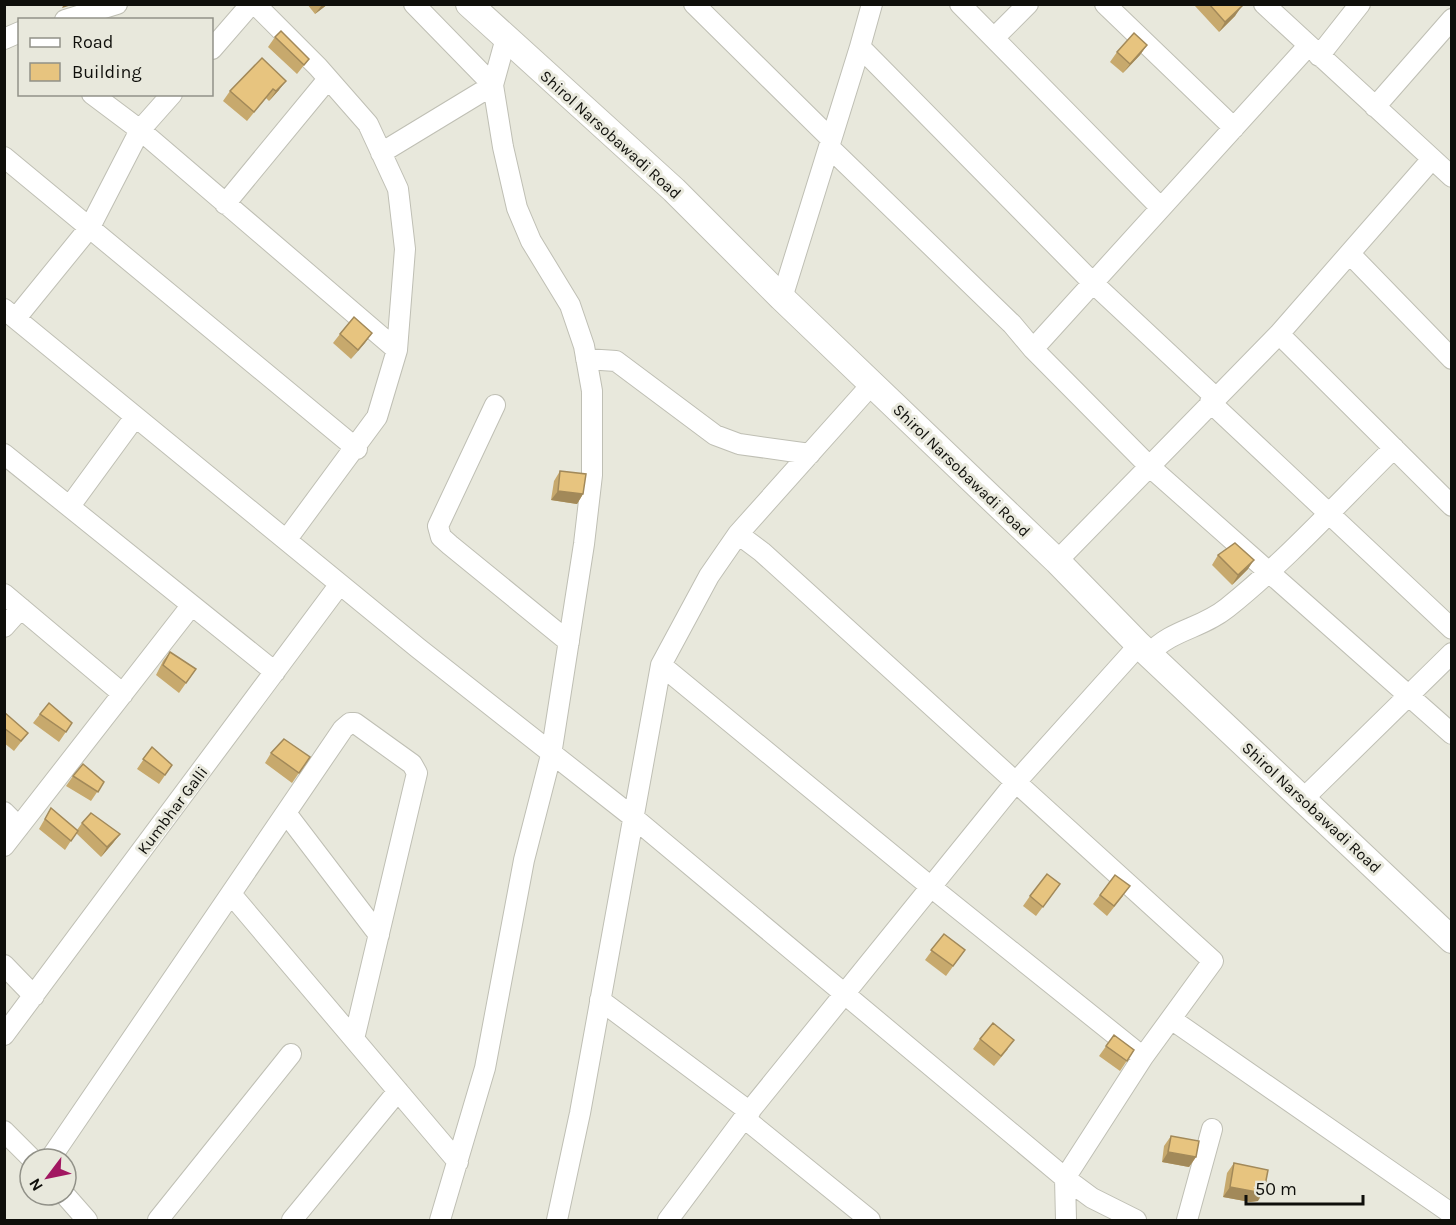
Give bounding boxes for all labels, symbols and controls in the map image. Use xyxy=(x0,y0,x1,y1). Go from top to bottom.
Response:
legend xyxy=(18,18,213,96)
text: Road xyxy=(72,31,113,53)
text: Building xyxy=(72,61,142,83)
street label: Shirol Narsobawadi Road xyxy=(536,66,685,203)
street label: Shirol Narsobawadi Road xyxy=(889,400,1034,541)
street label: Shirol Narsobawadi Road xyxy=(1238,738,1385,877)
street label: Kumbhar Galli xyxy=(133,763,212,858)
north arrow xyxy=(18,1147,78,1207)
scale bar xyxy=(1246,1168,1363,1206)
text: N xyxy=(25,1175,47,1195)
text: 50 m xyxy=(1255,1178,1297,1200)

